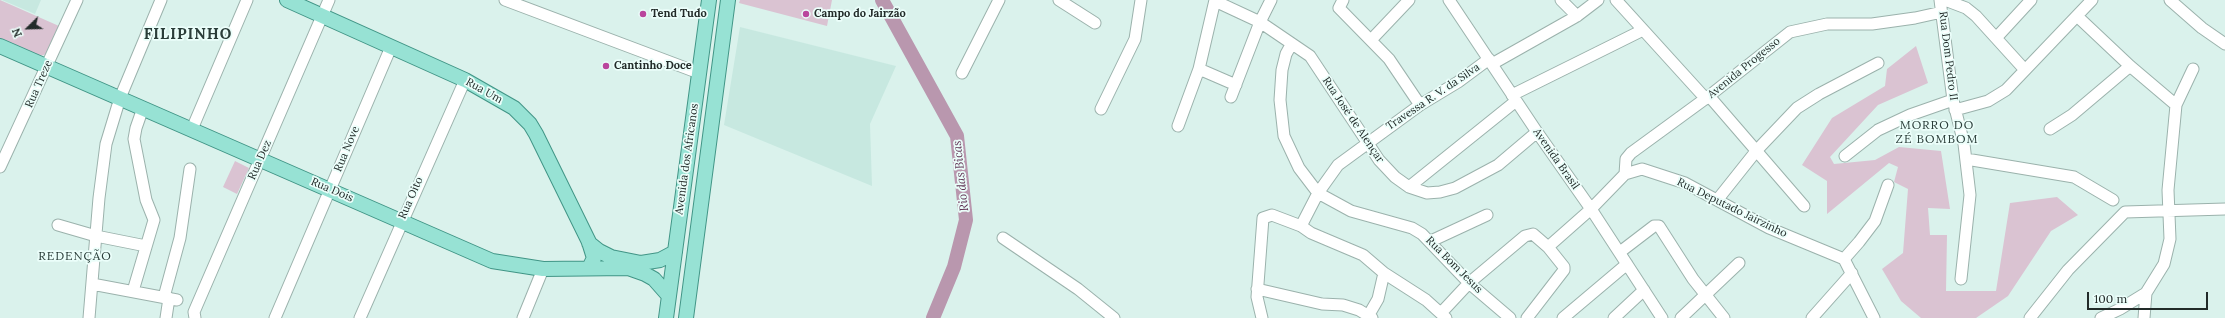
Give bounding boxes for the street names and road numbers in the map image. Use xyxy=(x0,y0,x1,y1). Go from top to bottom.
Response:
street label: Rua Dom Pedro II xyxy=(1936,11,1960,101)
street label: Avenida Progesso xyxy=(1705,35,1783,101)
street label: Rua Treze xyxy=(23,58,55,110)
street label: Travessa R. V. da Silva xyxy=(1384,61,1482,133)
street label: Rua Um xyxy=(463,75,505,107)
street label: Rua José de Alençar xyxy=(1319,75,1387,165)
street label: Avenida dos Africanos xyxy=(673,103,701,215)
street label: Rua Nove xyxy=(332,124,362,174)
street label: Avenida Brasil xyxy=(1530,126,1582,192)
street label: Rua Dez xyxy=(245,138,275,182)
street label: Rua Dois xyxy=(309,175,355,205)
street label: Rua Oito xyxy=(396,175,426,221)
street label: Rua Deputado Jairzinho xyxy=(1675,176,1789,240)
street label: Rua Bom Jesus xyxy=(1423,234,1485,296)

